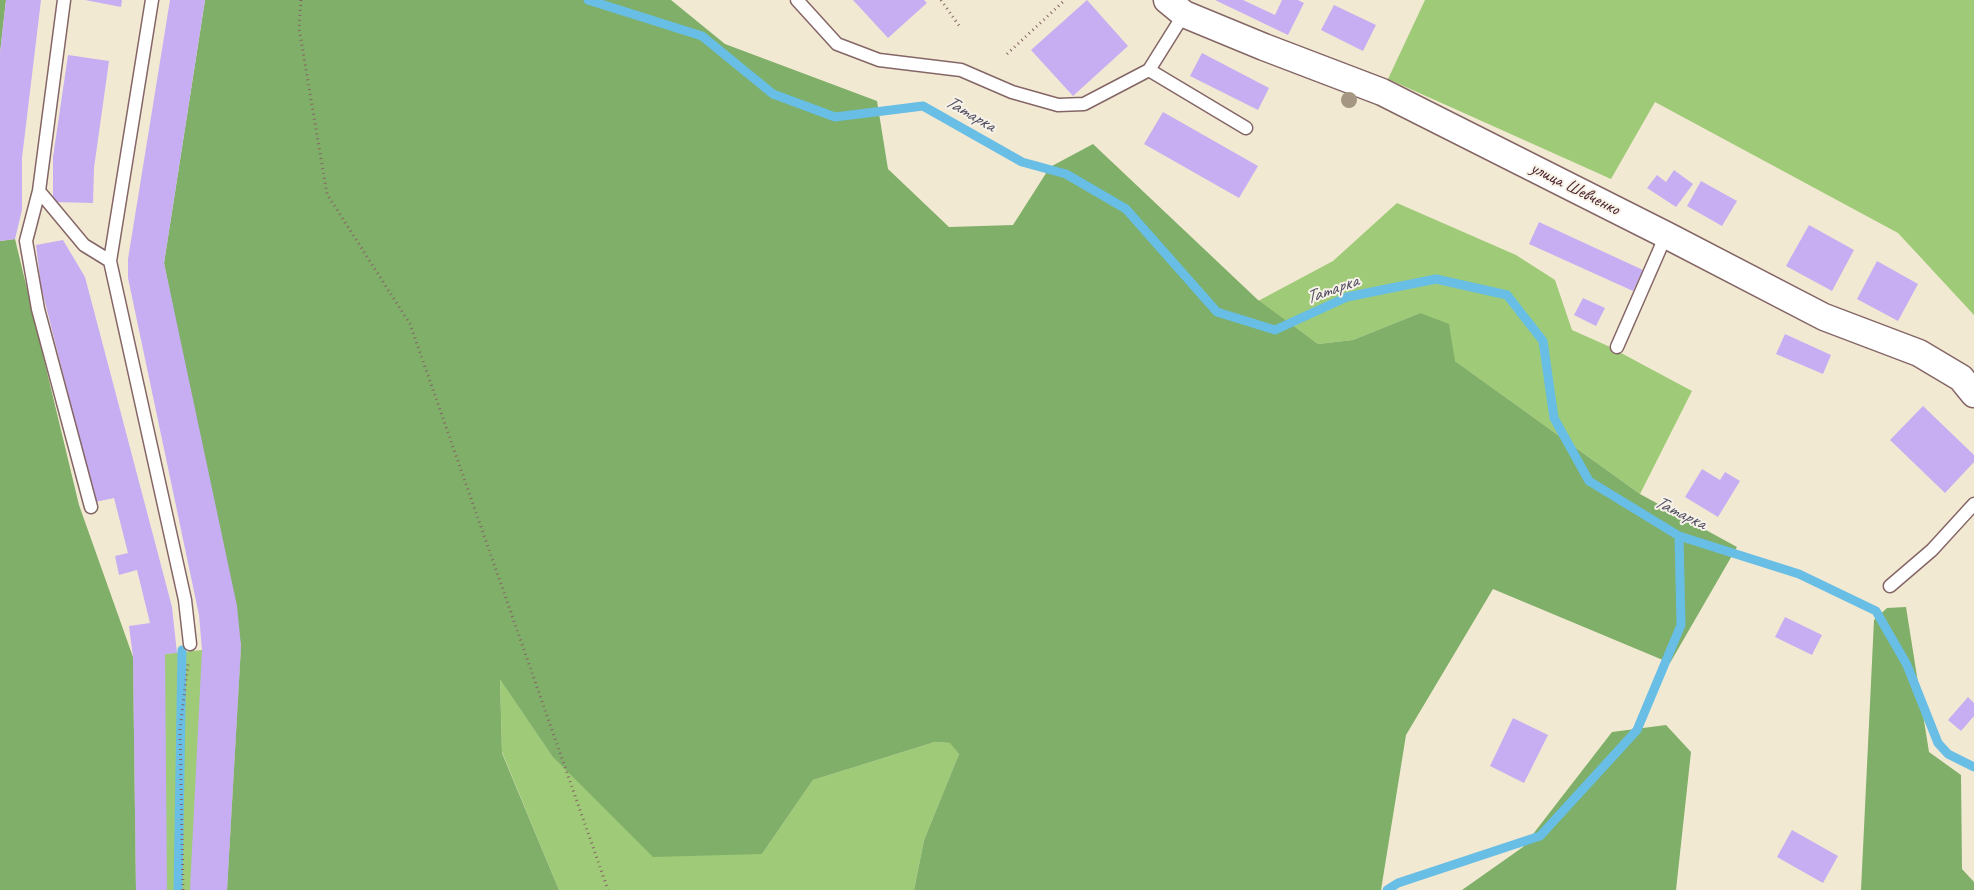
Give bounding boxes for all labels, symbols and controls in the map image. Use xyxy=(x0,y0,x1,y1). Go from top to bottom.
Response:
water label: Татарка xyxy=(941,91,999,137)
street label: улица Шевченко xyxy=(1527,157,1623,221)
water label: Татарка xyxy=(1302,270,1362,310)
water label: Татарка xyxy=(1651,491,1709,535)

